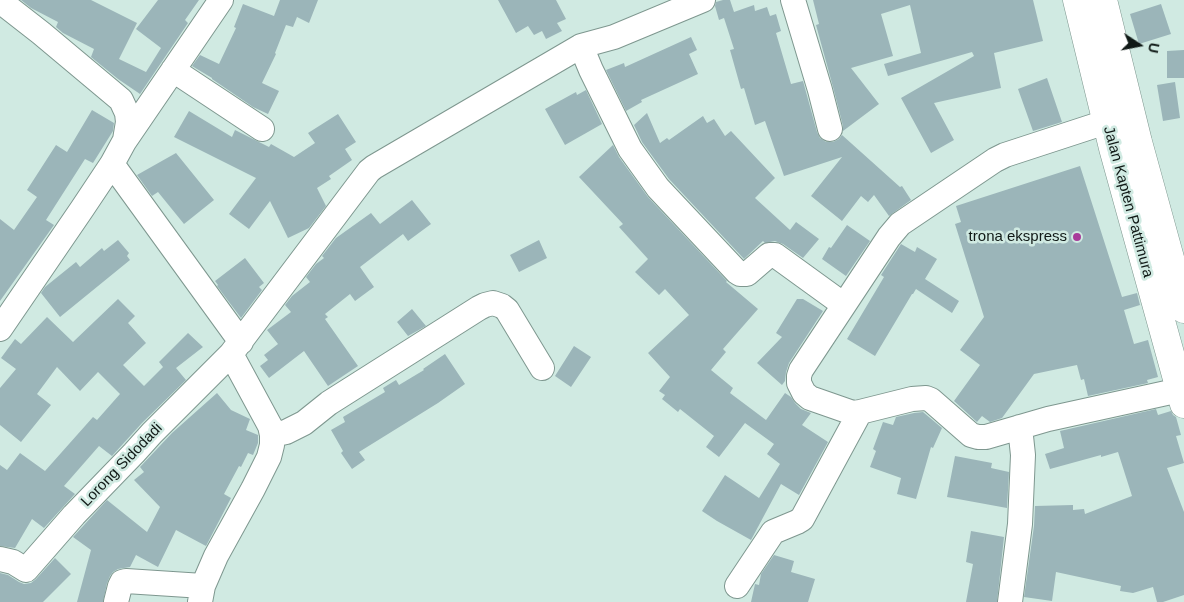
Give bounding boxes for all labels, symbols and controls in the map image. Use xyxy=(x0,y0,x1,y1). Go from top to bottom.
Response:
north arrow xyxy=(1114,20,1164,70)
text: U xyxy=(1145,41,1163,54)
street label: Jalan Kapten Pattimura xyxy=(1099,124,1157,280)
place label: trona ekspress xyxy=(969,228,1067,246)
marker: trona ekspress xyxy=(1071,231,1083,243)
street label: Lorong Sidodadi xyxy=(78,419,166,511)

